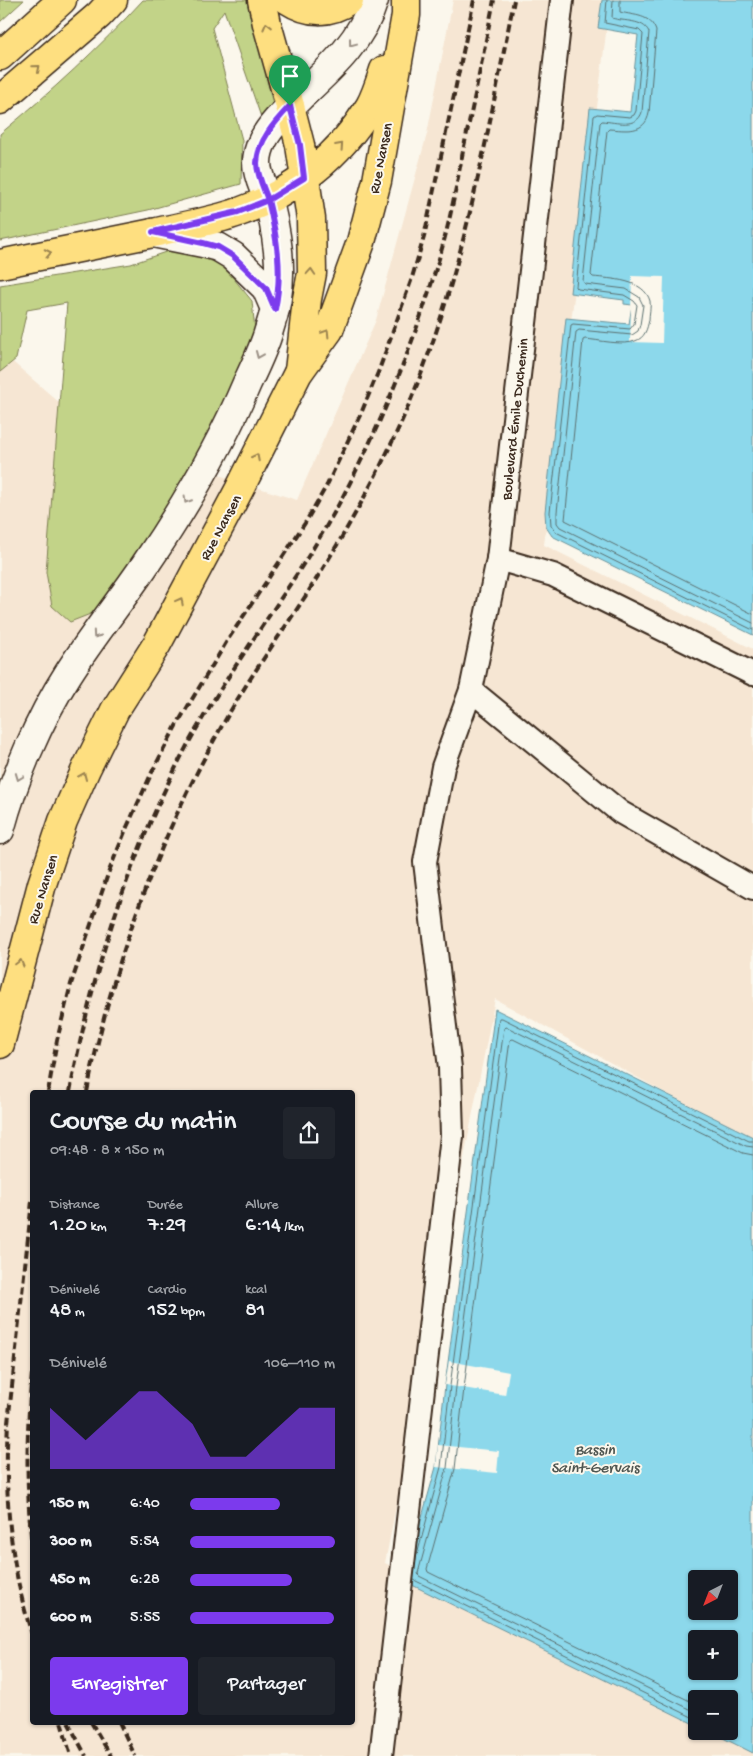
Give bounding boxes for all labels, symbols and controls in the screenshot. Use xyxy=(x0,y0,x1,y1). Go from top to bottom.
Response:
one-way arrow xyxy=(263,22,273,30)
one-way arrow xyxy=(350,37,358,46)
pin xyxy=(269,55,311,106)
icon: arrive xyxy=(276,62,304,90)
one-way arrow xyxy=(31,65,40,74)
street label: Rue Nansen xyxy=(366,121,398,195)
one-way arrow xyxy=(334,142,343,151)
one-way arrow xyxy=(43,249,52,259)
one-way arrow xyxy=(305,268,316,276)
one-way arrow xyxy=(320,329,330,338)
street label: Boulevard Émile Duchemin xyxy=(498,337,533,502)
one-way arrow xyxy=(255,350,266,359)
one-way arrow xyxy=(250,453,260,462)
street label: Rue Nansen xyxy=(197,492,247,564)
one-way arrow xyxy=(183,494,193,503)
one-way arrow xyxy=(174,597,184,606)
one-way arrow xyxy=(93,629,102,638)
one-way arrow xyxy=(15,772,25,780)
one-way arrow xyxy=(76,772,87,781)
street label: Rue Nansen xyxy=(25,853,63,927)
one-way arrow xyxy=(15,959,25,967)
text: Course du matin xyxy=(50,1106,237,1139)
button: share xyxy=(283,1107,335,1159)
text: 09:48 · 8 × 150 m xyxy=(50,1142,164,1161)
text: Distance xyxy=(50,1197,99,1214)
text: Durée xyxy=(148,1197,183,1214)
text: Allure xyxy=(245,1197,279,1214)
text: 1.20 xyxy=(50,1214,87,1239)
text: 7:29 xyxy=(148,1214,186,1239)
text: 6:14 xyxy=(245,1214,281,1239)
text: km xyxy=(87,1219,107,1236)
text: /km xyxy=(281,1219,304,1236)
text: Dénivelé xyxy=(50,1282,100,1299)
text: Cardio xyxy=(148,1282,186,1299)
text: kcal xyxy=(245,1282,267,1299)
text: 48 xyxy=(50,1299,71,1324)
text: 152 xyxy=(148,1299,177,1324)
text: 81 xyxy=(245,1299,265,1324)
text: m xyxy=(71,1304,85,1321)
text: bpm xyxy=(177,1304,205,1321)
text: Dénivelé xyxy=(50,1355,107,1374)
text: 106–110 m xyxy=(264,1355,335,1374)
water label: Bassin Saint-Gervais xyxy=(551,1442,641,1479)
text: 150 m xyxy=(50,1495,89,1514)
text: 6:40 xyxy=(130,1495,160,1514)
text: 300 m xyxy=(50,1533,92,1552)
text: 5:54 xyxy=(130,1533,159,1552)
north arrow xyxy=(688,1570,738,1620)
map controls xyxy=(688,1570,738,1740)
text: 450 m xyxy=(50,1571,90,1590)
text: 6:28 xyxy=(130,1571,160,1590)
text: 600 m xyxy=(50,1609,91,1628)
text: 5:55 xyxy=(130,1609,160,1628)
button: + xyxy=(688,1630,738,1680)
button: Enregistrer xyxy=(50,1657,188,1715)
button: Partager xyxy=(198,1657,335,1715)
button: − xyxy=(688,1690,738,1740)

